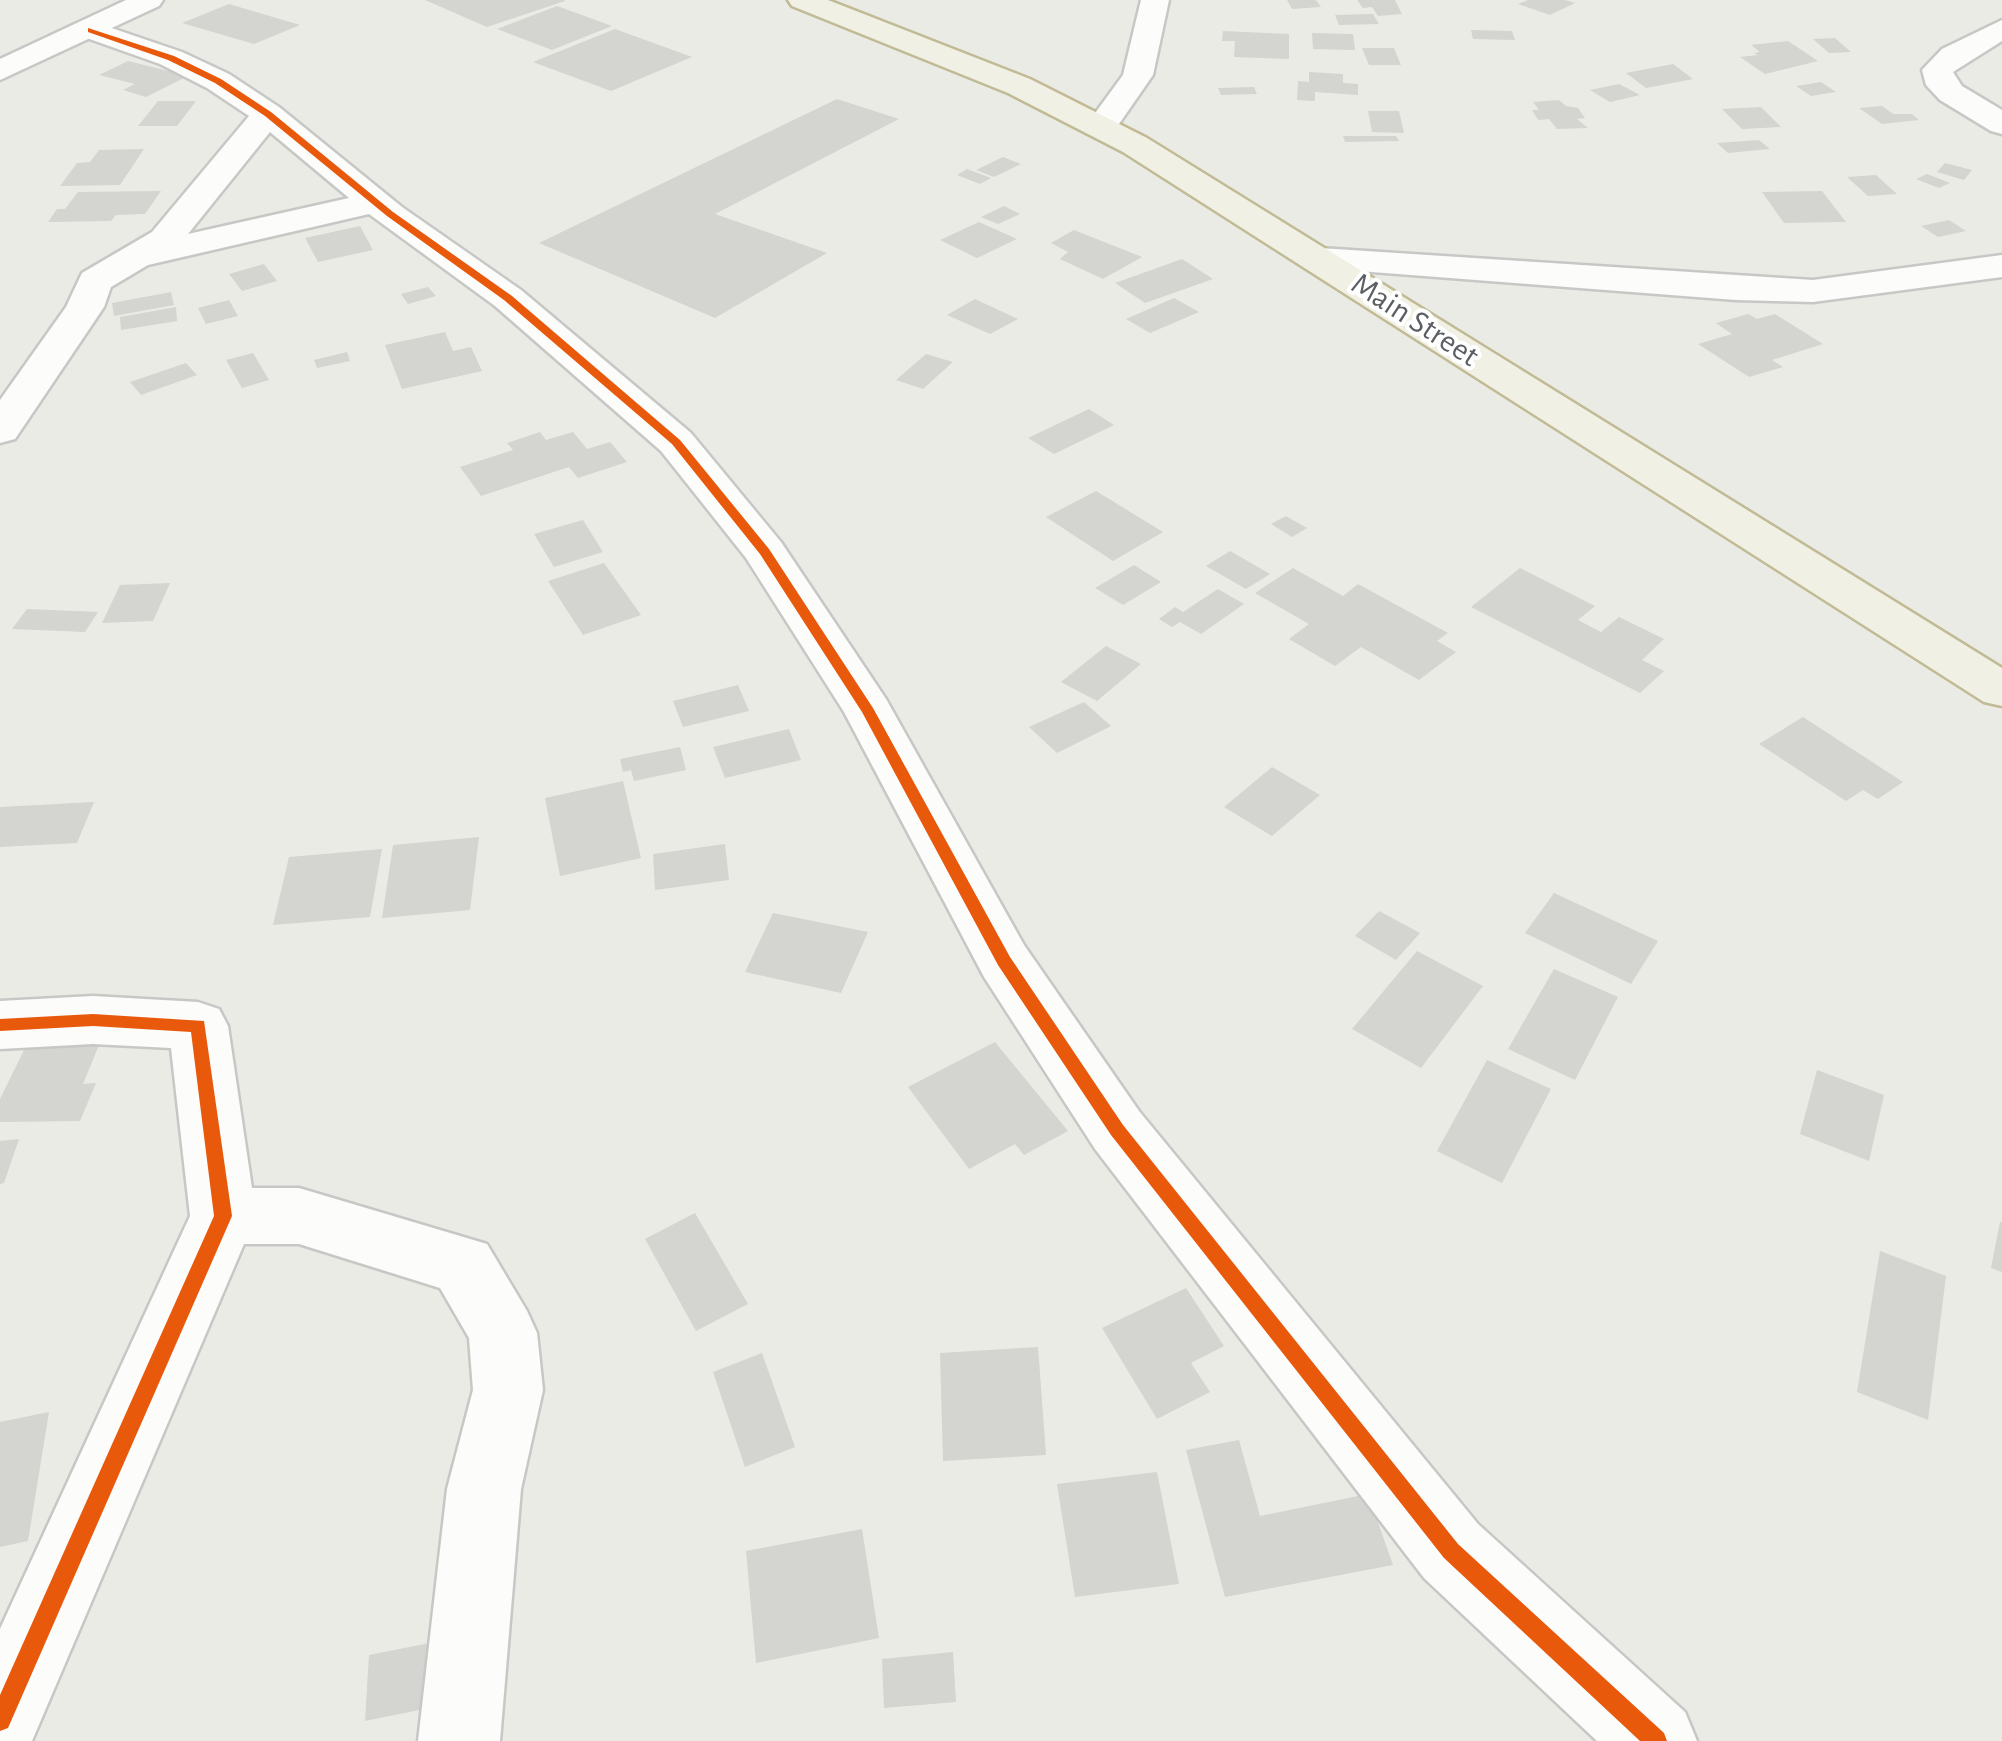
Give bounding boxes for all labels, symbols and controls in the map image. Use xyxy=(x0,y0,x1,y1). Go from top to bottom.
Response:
street label: Main Street xyxy=(1344,265,1486,375)

